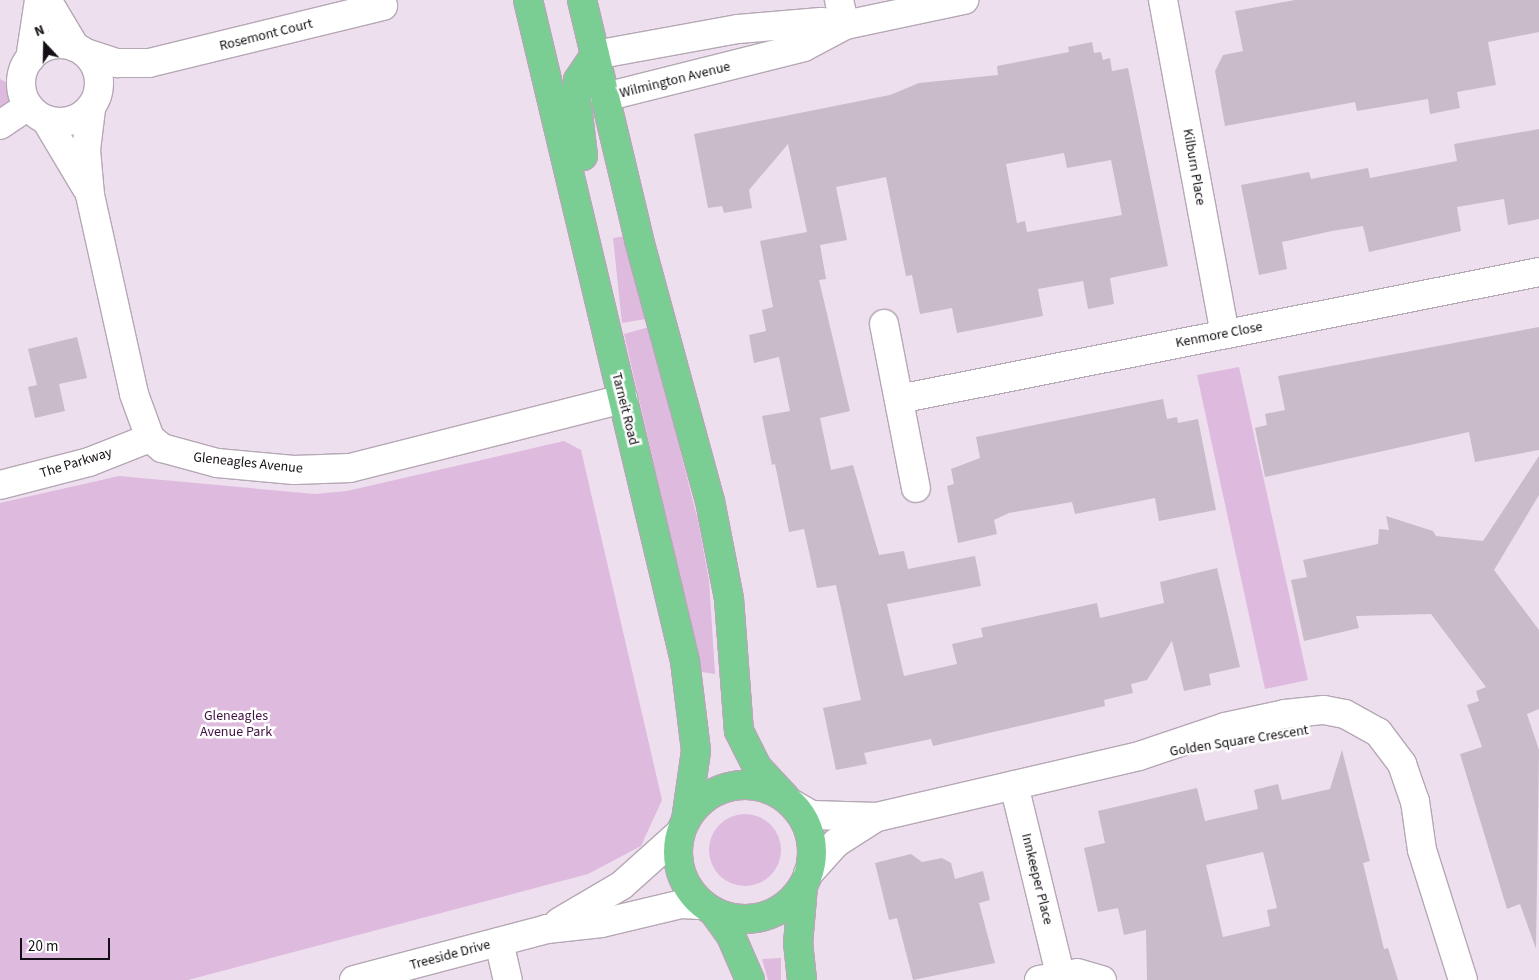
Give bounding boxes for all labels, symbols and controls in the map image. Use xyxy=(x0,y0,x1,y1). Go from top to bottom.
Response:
street label: Rosemont Court xyxy=(218,15,314,55)
north arrow xyxy=(20,20,70,70)
text: N xyxy=(32,20,48,42)
street label: Wilmington Avenue xyxy=(618,58,732,102)
street label: Kilburn Place xyxy=(1179,127,1209,207)
street label: Kenmore Close xyxy=(1174,318,1264,352)
street label: Tarneit Road xyxy=(608,371,642,447)
street label: The Parkway xyxy=(38,444,114,482)
street label: Gleneagles Avenue xyxy=(192,449,304,477)
park label: Gleneagles Avenue Park xyxy=(200,708,272,740)
street label: Golden Square Crescent xyxy=(1168,722,1310,760)
street label: Innkeeper Place xyxy=(1018,832,1056,926)
scale bar xyxy=(22,928,112,960)
text: 20 m xyxy=(28,936,58,957)
street label: Treeside Drive xyxy=(408,936,492,974)

